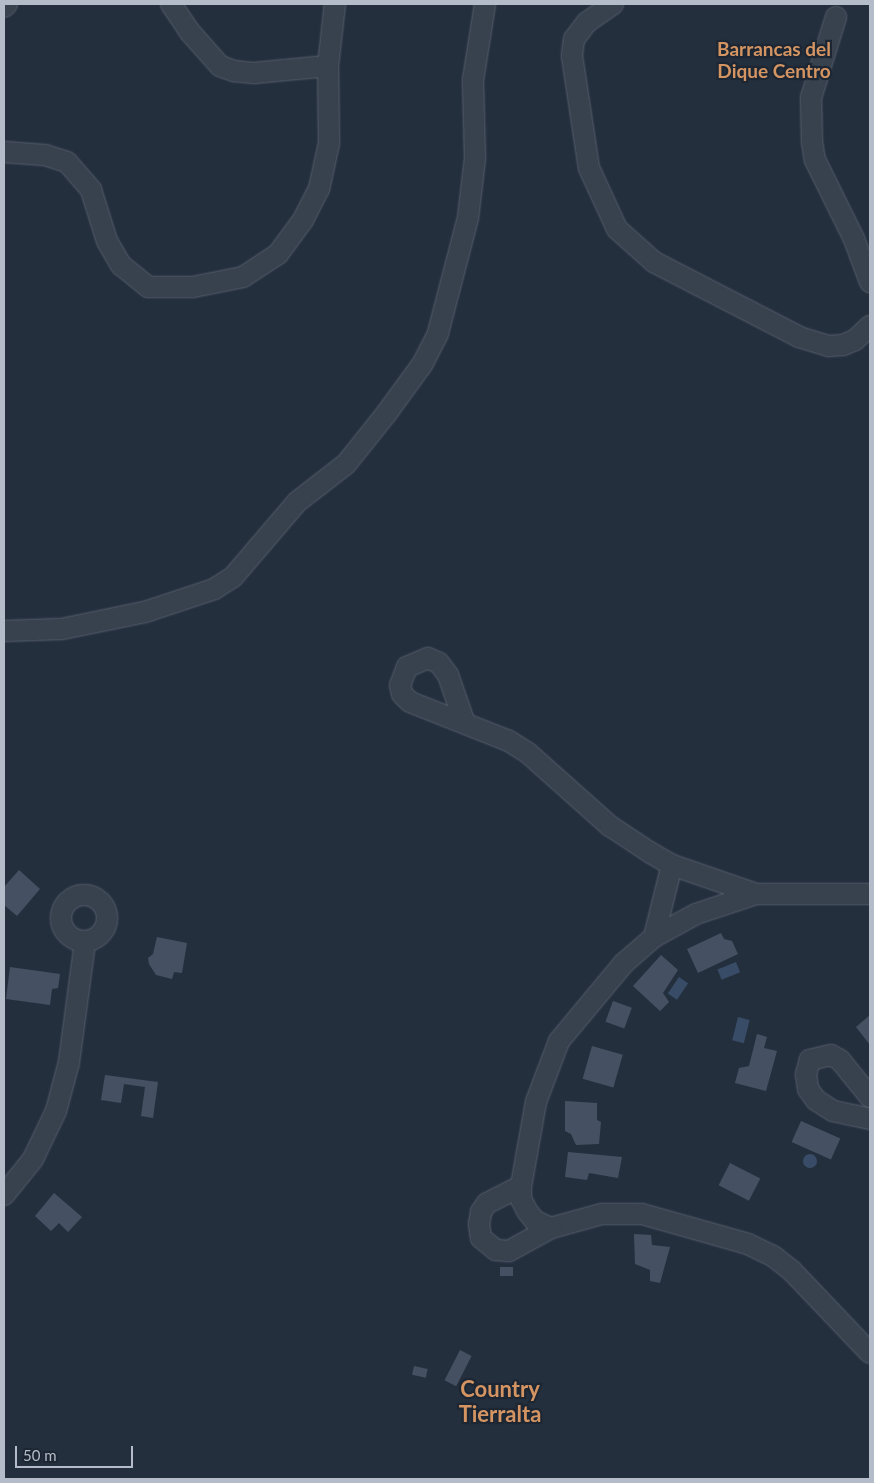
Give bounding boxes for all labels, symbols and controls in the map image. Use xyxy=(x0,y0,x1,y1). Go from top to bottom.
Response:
district label: Barrancas del Dique Centro xyxy=(717,38,831,82)
district label: Country Tierralta xyxy=(459,1375,541,1426)
scale bar xyxy=(18,1436,135,1468)
text: 50 m xyxy=(23,1446,57,1464)

